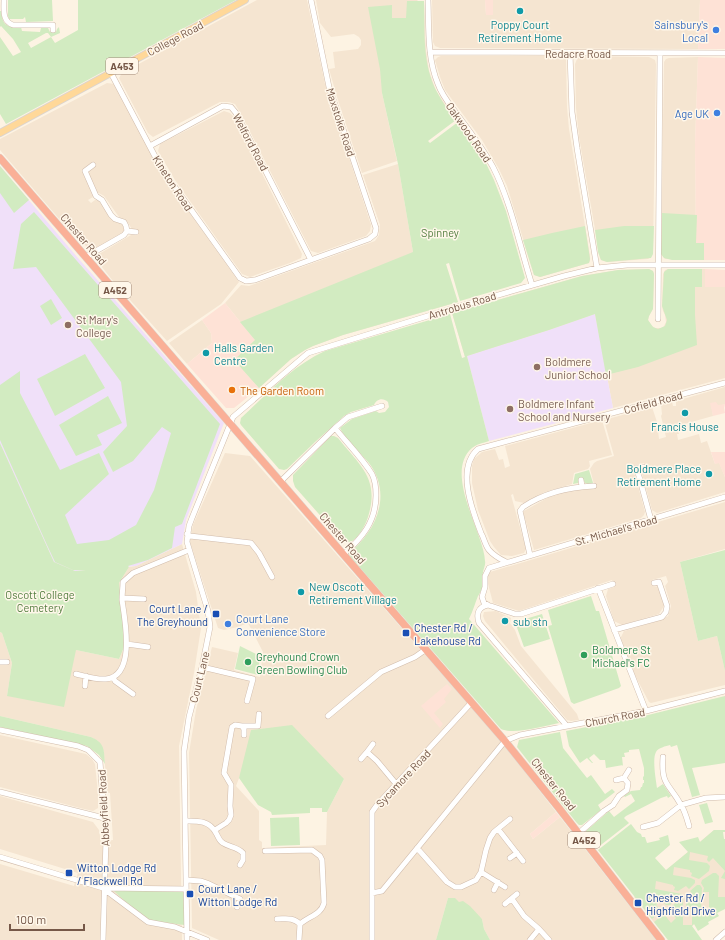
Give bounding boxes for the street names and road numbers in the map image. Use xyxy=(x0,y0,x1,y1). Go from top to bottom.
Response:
street label: College Road xyxy=(145,18,205,58)
street label: Redacre Road xyxy=(545,47,611,60)
road number: A453 xyxy=(106,58,138,74)
street label: Maxstoke Road xyxy=(324,86,358,158)
street label: Oakwood Road xyxy=(444,100,494,164)
street label: Welford Road xyxy=(230,111,272,173)
street label: Kineton Road xyxy=(150,153,196,213)
street label: Chester Road xyxy=(58,211,110,267)
road number: A452 xyxy=(99,282,131,298)
street label: Antrobus Road xyxy=(426,289,498,321)
street label: Cofield Road xyxy=(622,388,684,416)
street label: Chester Road xyxy=(317,510,369,566)
street label: St. Michael's Road xyxy=(573,512,659,548)
street label: Court Lane xyxy=(186,650,212,704)
street label: Church Road xyxy=(584,705,646,729)
street label: Sycamore Road xyxy=(373,747,433,809)
street label: Chester Road xyxy=(529,755,579,813)
street label: Abbeyfield Road xyxy=(94,769,112,847)
road number: A452 xyxy=(568,832,600,848)

